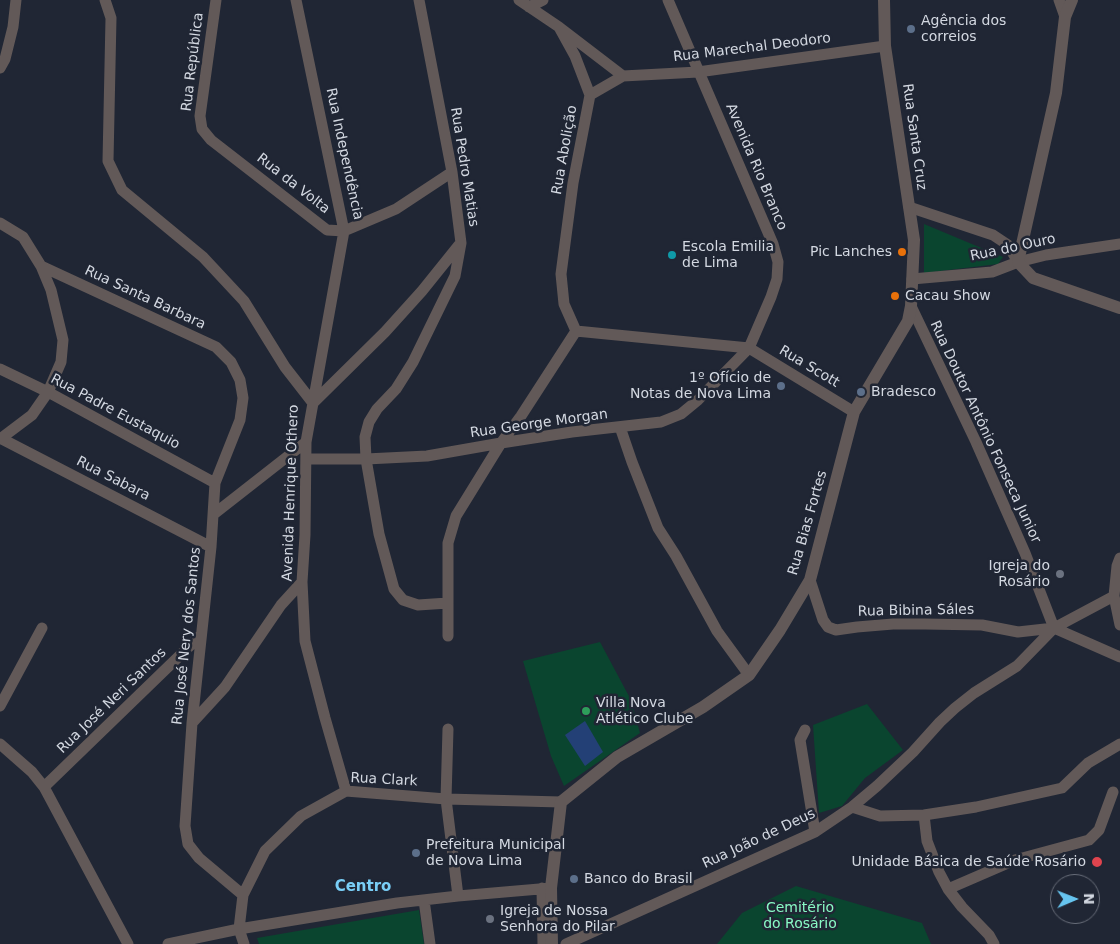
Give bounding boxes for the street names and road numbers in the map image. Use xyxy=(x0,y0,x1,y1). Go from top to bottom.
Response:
street label: Rua República xyxy=(179,12,207,112)
street label: Rua Marechal Deodoro xyxy=(672,30,832,66)
street label: Rua Santa Cruz xyxy=(898,83,930,191)
street label: Rua Independência xyxy=(322,87,366,221)
street label: Avenida Rio Branco xyxy=(722,101,790,233)
street label: Rua Abolição xyxy=(549,104,581,196)
street label: Rua Pedro Matias xyxy=(446,106,482,228)
street label: Rua da Volta xyxy=(253,150,333,218)
street label: Rua do Ouro xyxy=(969,231,1057,265)
street label: Rua Santa Barbara xyxy=(82,263,208,333)
street label: Rua Doutor Antônio Fonseca Junior xyxy=(926,318,1044,546)
street label: Rua Scott xyxy=(776,343,842,391)
street label: Rua Padre Eustaquio xyxy=(47,371,183,453)
street label: Avenida Henrique Othero xyxy=(280,404,302,582)
street label: Rua George Morgan xyxy=(469,406,609,442)
street label: Rua Sabara xyxy=(73,453,153,505)
street label: Rua Bias Fortes xyxy=(785,469,831,577)
street label: Rua José Nery dos Santos xyxy=(169,546,205,726)
street label: Rua Bibina Sáles xyxy=(858,602,974,620)
street label: Rua José Neri Santos xyxy=(54,645,170,757)
street label: Rua Clark xyxy=(350,770,418,790)
street label: Rua João de Deus xyxy=(700,805,818,873)

